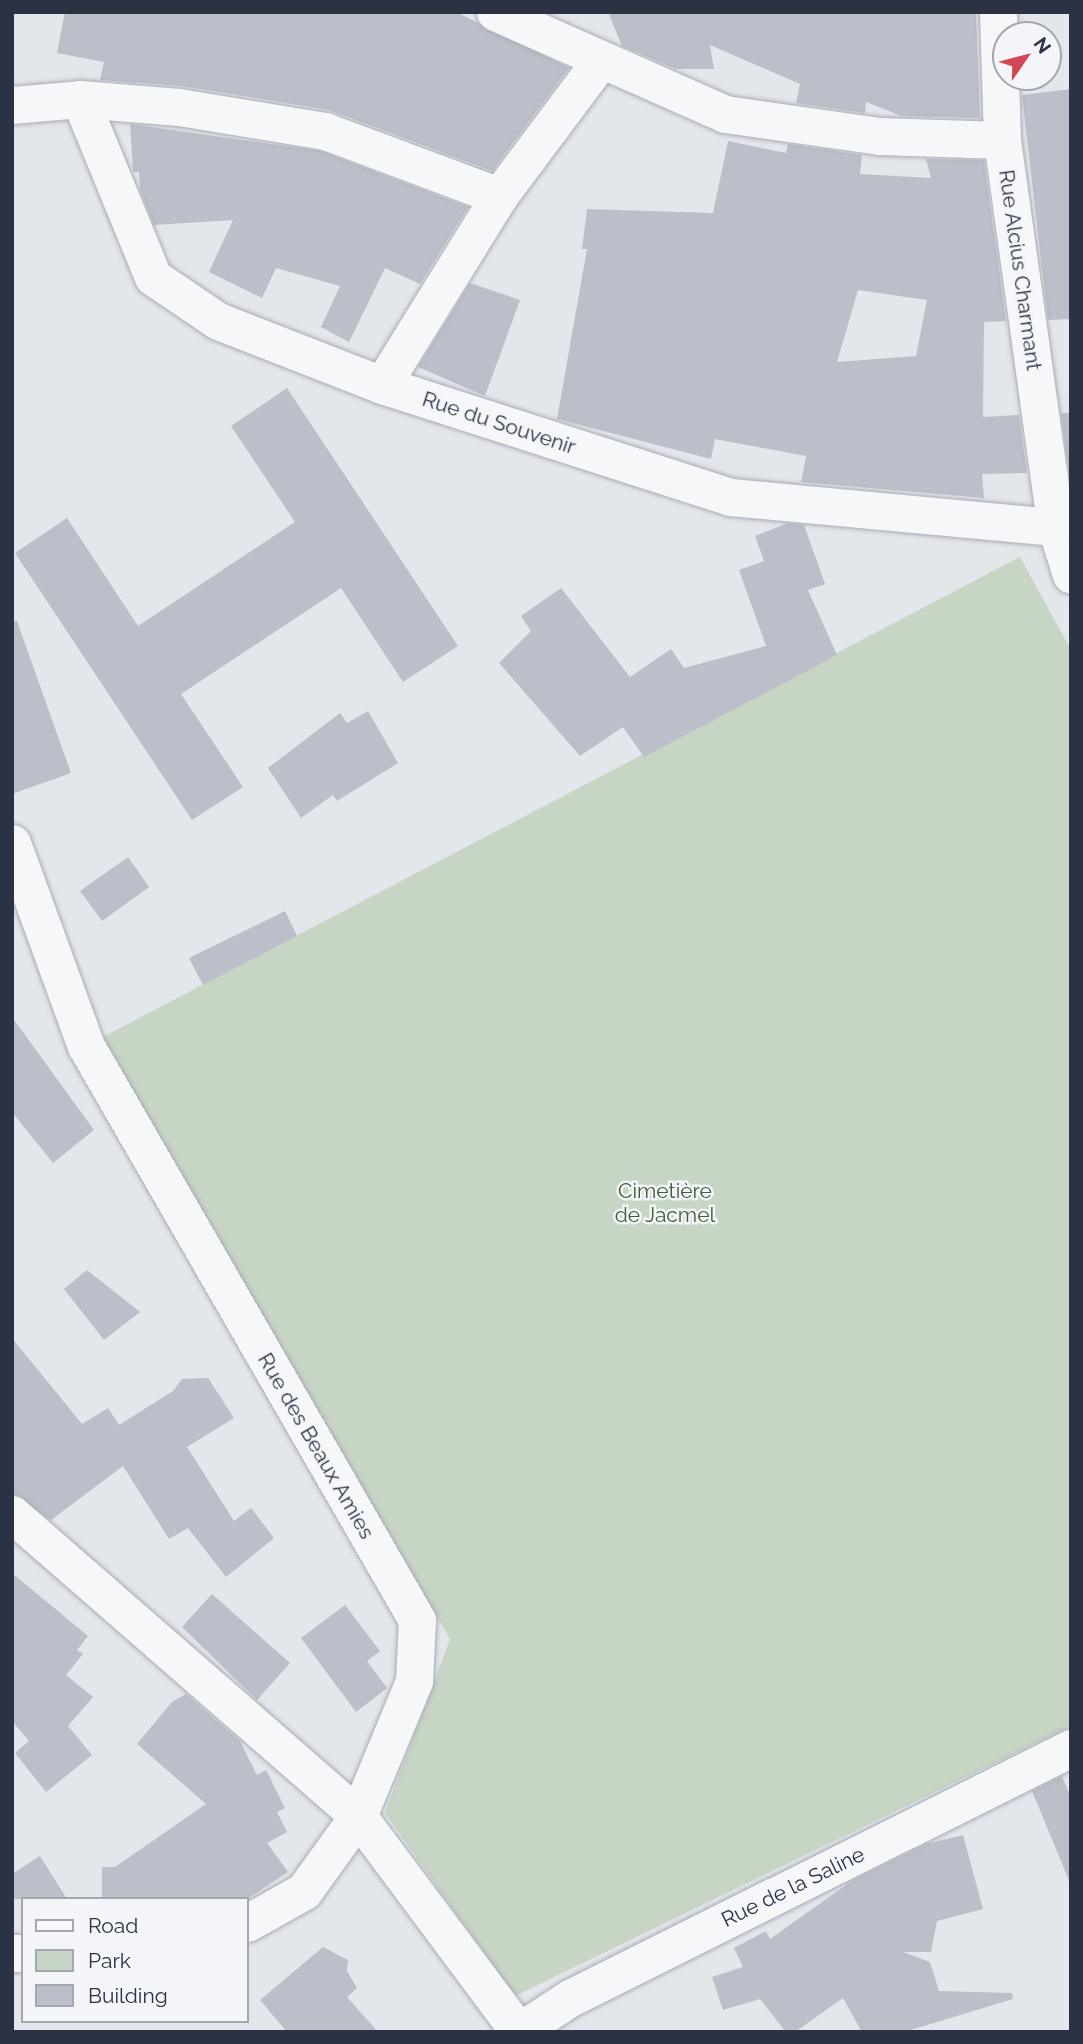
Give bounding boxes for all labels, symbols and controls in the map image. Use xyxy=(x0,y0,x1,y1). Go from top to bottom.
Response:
north arrow xyxy=(992,21,1062,91)
text: N xyxy=(1029,33,1056,57)
street label: Rue Alcius Charmant xyxy=(993,168,1047,372)
street label: Rue du Souvenir xyxy=(419,386,579,460)
park label: Cimetière de Jacmel xyxy=(615,1178,715,1228)
street label: Rue des Beaux Amies xyxy=(252,1348,380,1544)
street label: Rue de la Saline xyxy=(717,1841,869,1933)
legend xyxy=(21,1897,248,2023)
text: Road xyxy=(88,1913,138,1938)
text: Park xyxy=(88,1948,131,1973)
text: Building xyxy=(88,1983,168,2008)

